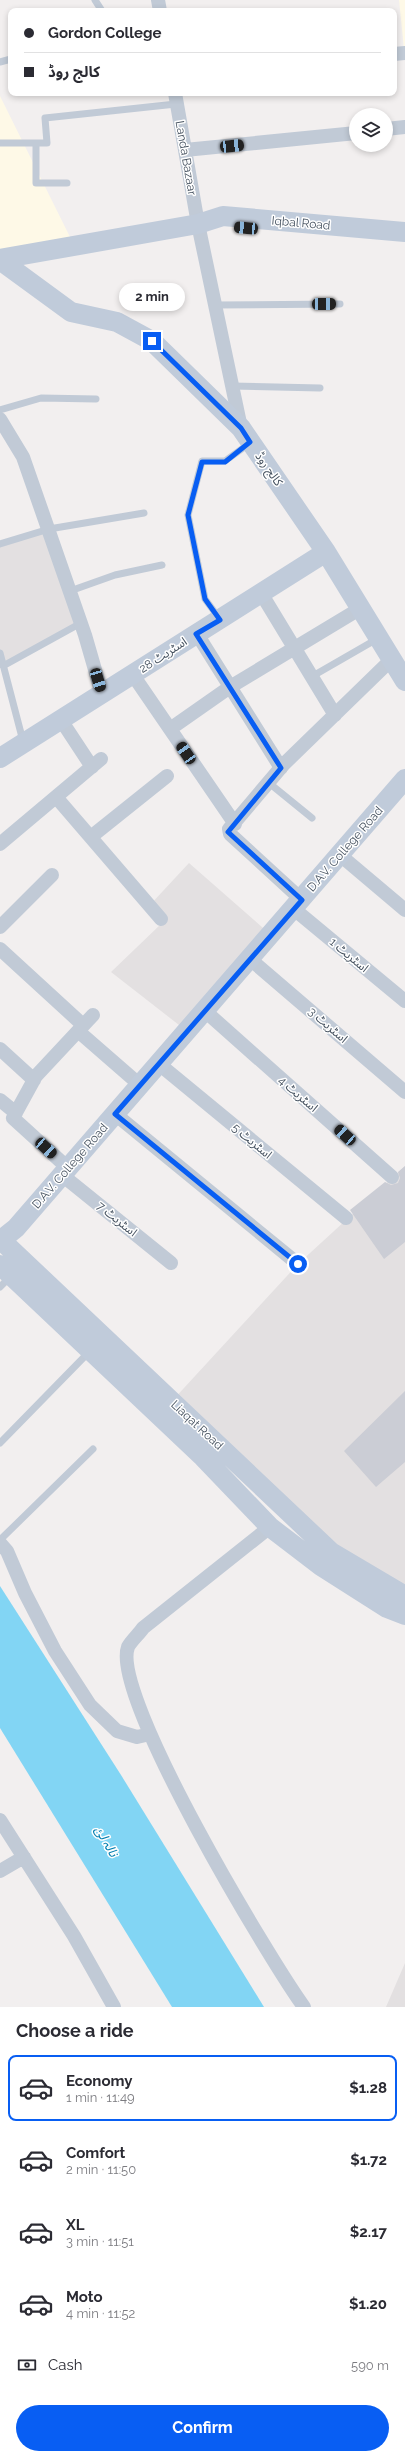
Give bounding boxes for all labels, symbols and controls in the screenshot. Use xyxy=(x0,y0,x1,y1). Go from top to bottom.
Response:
text: Gordon College xyxy=(48,24,161,42)
text: کالج روڈ xyxy=(48,63,100,81)
map controls xyxy=(349,108,393,152)
button: layers xyxy=(349,108,393,152)
street label: Landa Bazaar xyxy=(173,120,200,197)
car xyxy=(219,139,245,153)
street label: Iqbal Road xyxy=(271,213,331,233)
car xyxy=(234,221,258,235)
callout: 2 min xyxy=(119,283,185,311)
text: 2 min xyxy=(135,289,169,304)
car xyxy=(312,298,336,310)
route end xyxy=(143,332,161,350)
street label: کالج روڈ xyxy=(251,449,286,491)
street label: اسٹریٹ 28 xyxy=(136,634,190,676)
car xyxy=(89,667,107,693)
car xyxy=(174,740,198,766)
street label: D.A.V. College Road xyxy=(304,804,386,894)
street label: اسٹریٹ 1 xyxy=(327,935,371,975)
street label: اسٹریٹ 3 xyxy=(306,1004,351,1046)
street label: اسٹریٹ 4 xyxy=(275,1073,321,1115)
street label: اسٹریٹ 5 xyxy=(229,1120,275,1162)
street label: D.A.V. College Road xyxy=(29,1121,111,1211)
car xyxy=(332,1123,358,1147)
car xyxy=(33,1136,59,1160)
street label: اسٹریٹ 7 xyxy=(94,1199,140,1239)
route start xyxy=(289,1255,307,1273)
street label: Liaqat Road xyxy=(168,1397,226,1453)
water label: نالہ لئ xyxy=(91,1823,122,1861)
text: Choose a ride xyxy=(16,2020,134,2041)
icon: car xyxy=(18,2070,54,2106)
text: Economy xyxy=(66,2072,133,2090)
text: $1.28 xyxy=(349,2079,387,2097)
text: 1 min · 11:49 xyxy=(66,2090,135,2105)
icon: car xyxy=(18,2142,54,2178)
text: Comfort xyxy=(66,2144,125,2162)
text: $1.72 xyxy=(350,2151,387,2169)
text: 2 min · 11:50 xyxy=(66,2162,136,2177)
icon: car xyxy=(18,2214,54,2250)
text: XL xyxy=(66,2216,84,2234)
text: $2.17 xyxy=(350,2223,387,2241)
text: 3 min · 11:51 xyxy=(66,2234,134,2249)
icon: car xyxy=(18,2286,54,2322)
text: Moto xyxy=(66,2288,103,2306)
text: $1.20 xyxy=(349,2295,387,2313)
text: 4 min · 11:52 xyxy=(66,2306,135,2321)
icon: cash xyxy=(16,2354,38,2376)
text: Cash xyxy=(48,2356,82,2374)
text: 590 m xyxy=(351,2358,389,2373)
button: Confirm xyxy=(16,2405,389,2451)

